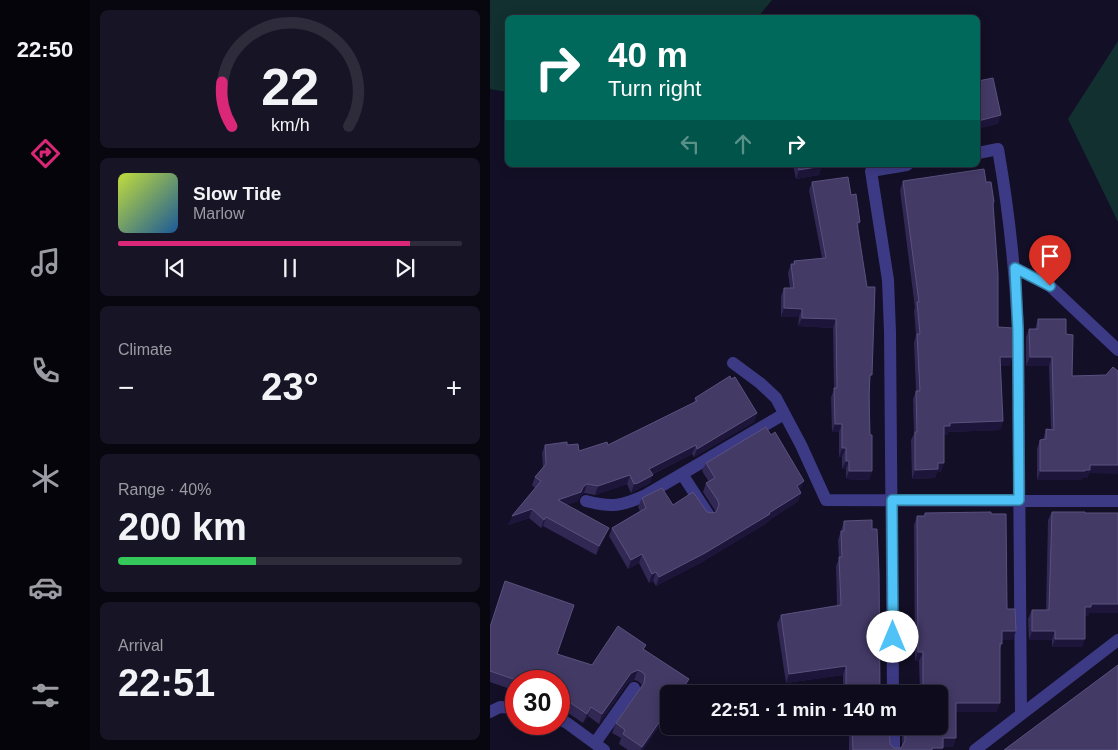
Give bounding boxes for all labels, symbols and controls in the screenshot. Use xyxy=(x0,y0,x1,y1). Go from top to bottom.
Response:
icon: right xyxy=(525,35,590,100)
text: 40 m xyxy=(608,35,688,74)
text: 22:50 xyxy=(17,37,73,62)
text: 22 xyxy=(261,58,319,116)
text: Turn right xyxy=(608,76,701,101)
text: km/h xyxy=(271,115,309,135)
icon: left xyxy=(676,130,704,158)
icon: ahead xyxy=(729,130,757,158)
icon: right xyxy=(782,130,810,158)
icon: directions xyxy=(28,136,63,171)
text: Slow Tide xyxy=(193,183,281,204)
text: Marlow xyxy=(193,205,245,222)
pin xyxy=(1029,235,1071,286)
icon: arrive xyxy=(1036,242,1064,270)
icon: music xyxy=(28,245,63,280)
icon: previous xyxy=(161,254,189,282)
icon: pause xyxy=(276,254,304,282)
icon: next xyxy=(391,254,419,282)
text: Climate xyxy=(118,341,172,358)
icon: phone xyxy=(28,353,63,388)
text: 23° xyxy=(261,366,319,408)
text: − xyxy=(118,372,134,403)
text: + xyxy=(446,372,462,403)
icon: climate xyxy=(28,461,63,496)
text: Range · 40% xyxy=(118,481,211,498)
text: 200 km xyxy=(118,506,247,548)
icon: car xyxy=(28,570,63,605)
position arrow xyxy=(866,610,918,662)
text: Arrival xyxy=(118,637,163,654)
text: 22:51 xyxy=(118,662,215,704)
speed limit sign: 30 xyxy=(505,670,570,735)
icon: filters xyxy=(28,678,63,713)
text: 22:51 · 1 min · 140 m xyxy=(711,699,897,720)

